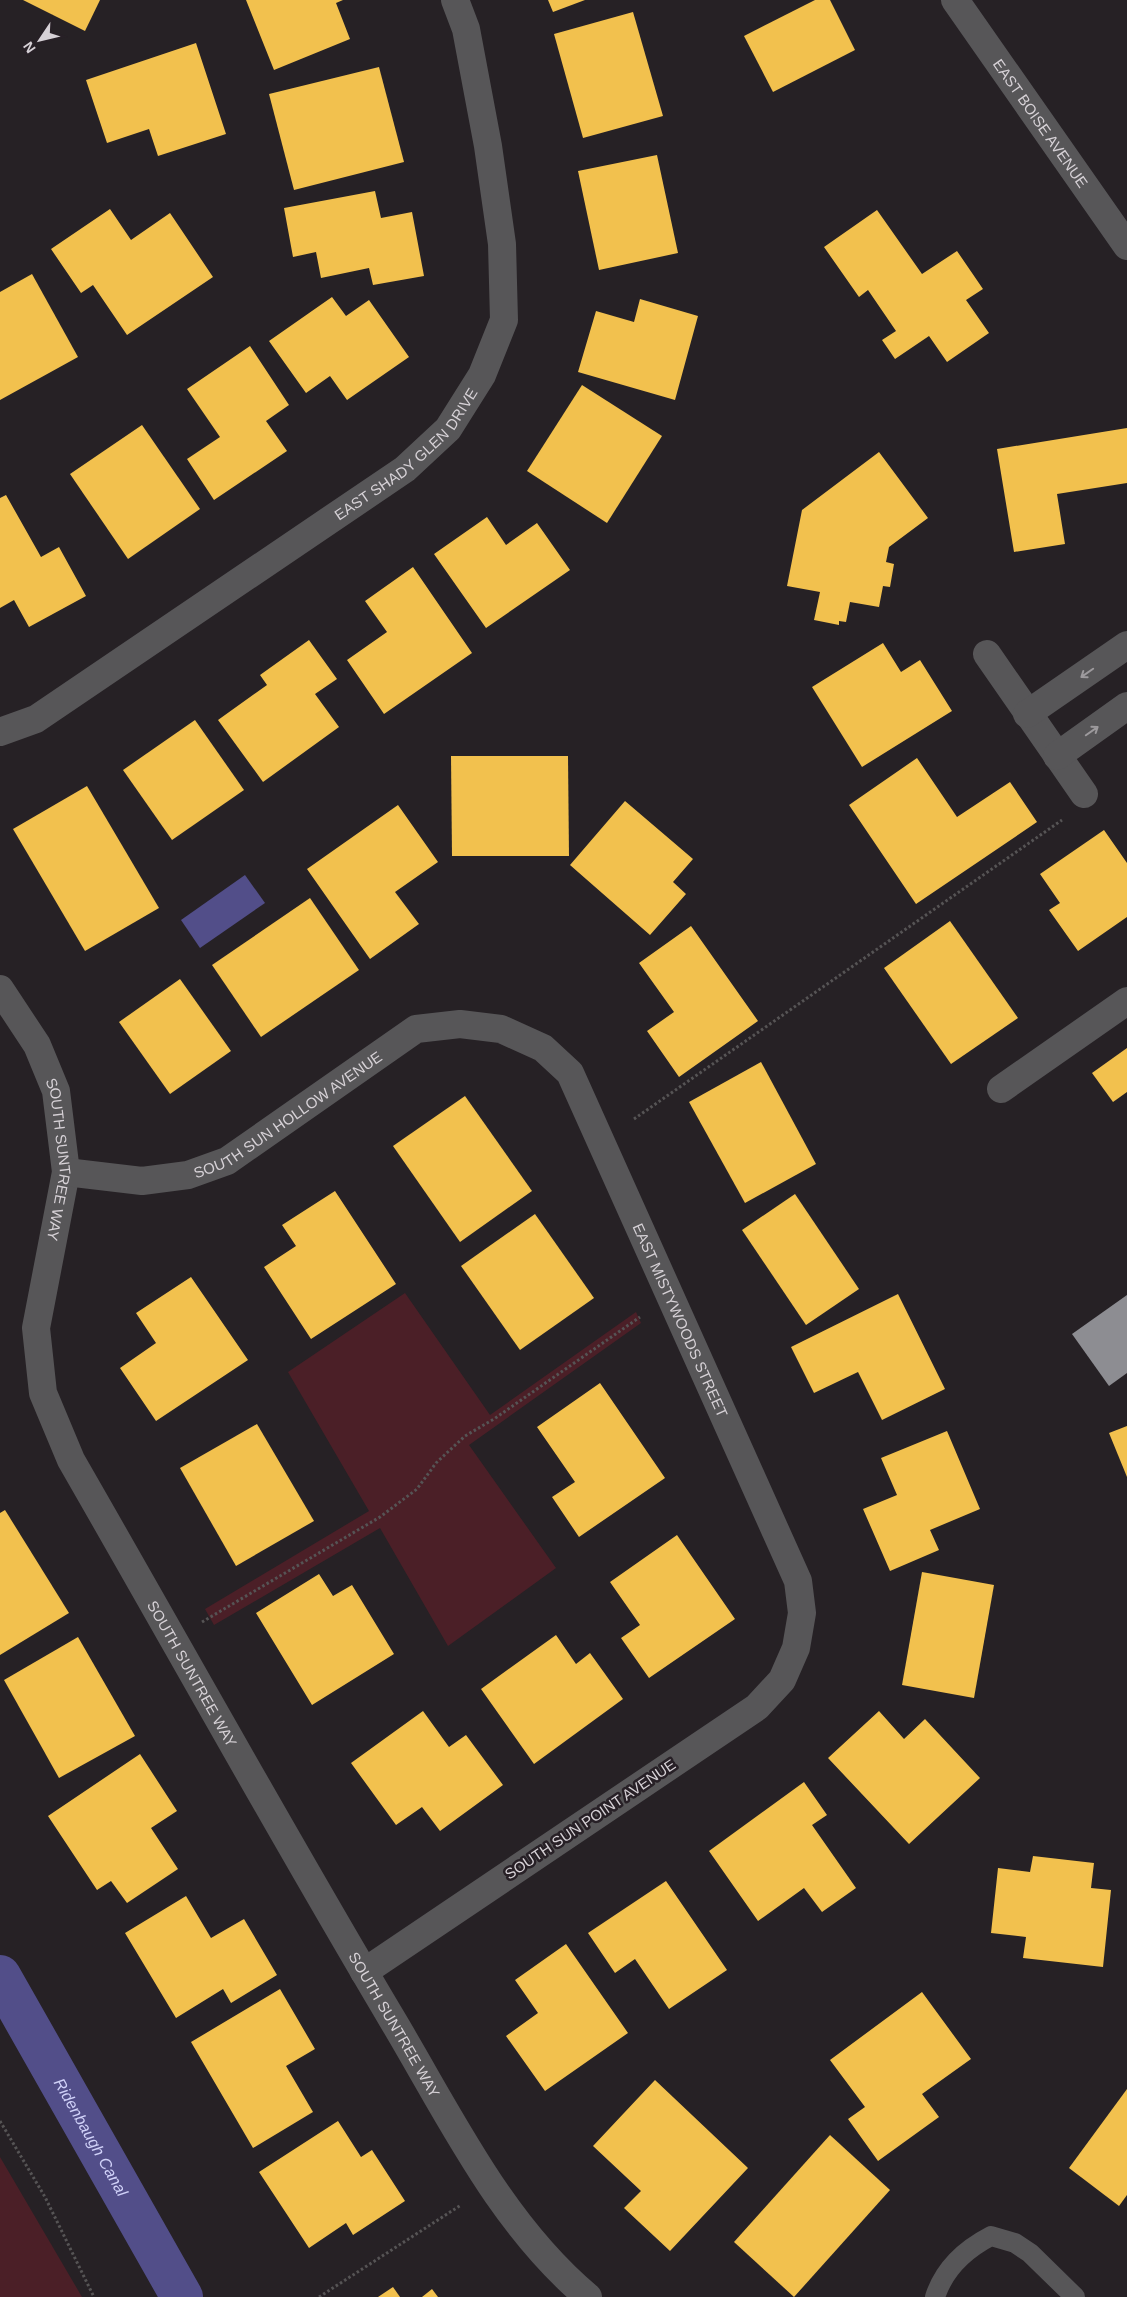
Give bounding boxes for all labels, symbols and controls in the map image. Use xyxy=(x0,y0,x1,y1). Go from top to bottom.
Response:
north arrow xyxy=(15,15,65,65)
text: N xyxy=(20,39,39,56)
street label: EAST BOISE AVENUE xyxy=(990,55,1092,190)
street label: EAST SHADY GLEN DRIVE xyxy=(331,385,480,523)
one-way arrow xyxy=(1080,667,1094,678)
one-way arrow xyxy=(1085,726,1099,736)
street label: SOUTH SUN HOLLOW AVENUE xyxy=(191,1047,385,1181)
street label: SOUTH SUNTREE WAY xyxy=(43,1075,75,1242)
street label: EAST MISTYWOODS STREET xyxy=(630,1220,732,1420)
street label: SOUTH SUNTREE WAY xyxy=(144,1597,241,1749)
street label: SOUTH SUN POINT AVENUE xyxy=(502,1755,678,1883)
street label: SOUTH SUNTREE WAY xyxy=(346,1949,444,2100)
water label: Ridenbaugh Canal xyxy=(51,2075,132,2199)

